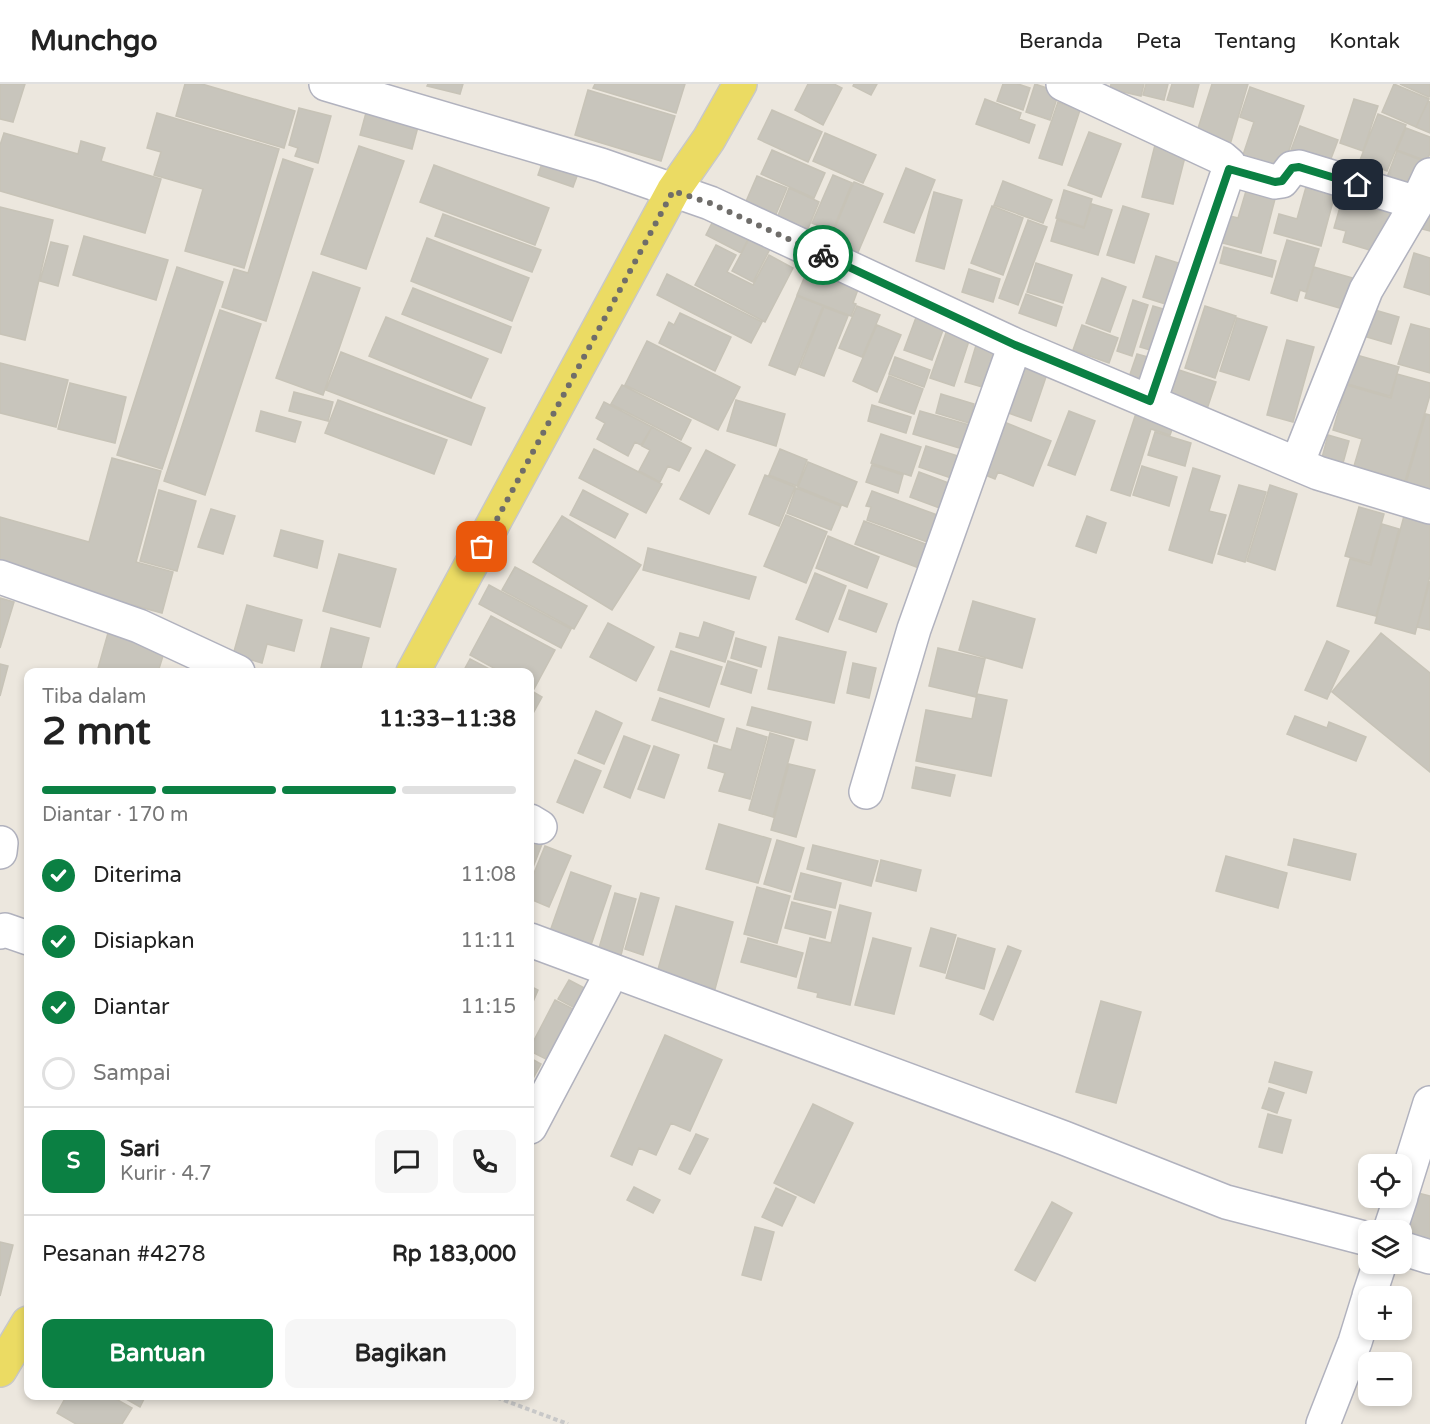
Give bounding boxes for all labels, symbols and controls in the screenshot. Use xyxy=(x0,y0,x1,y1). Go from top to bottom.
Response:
text: Munchgo xyxy=(30,24,157,58)
text: Beranda xyxy=(1019,29,1103,54)
text: Peta xyxy=(1136,29,1182,54)
text: Tentang xyxy=(1215,29,1296,54)
text: Kontak xyxy=(1329,29,1400,54)
pin xyxy=(1332,159,1383,210)
icon: home xyxy=(1341,168,1374,201)
courier xyxy=(793,225,853,285)
icon: bike xyxy=(807,239,840,272)
pin xyxy=(456,521,507,572)
icon: bag xyxy=(465,530,498,563)
text: Tiba dalam xyxy=(42,685,146,709)
text: 11:33–11:38 xyxy=(379,706,516,732)
text: 2 mnt xyxy=(42,708,151,755)
text: Diantar · 170 m xyxy=(42,803,188,827)
icon: check xyxy=(42,859,75,892)
text: Diterima xyxy=(93,862,182,888)
text: 11:08 xyxy=(461,863,516,887)
icon: check xyxy=(42,925,75,958)
text: Disiapkan xyxy=(93,928,195,954)
text: 11:11 xyxy=(461,929,516,953)
icon: check xyxy=(42,991,75,1024)
text: Diantar xyxy=(93,994,169,1020)
text: 11:15 xyxy=(461,995,516,1019)
text: Sampai xyxy=(93,1060,171,1086)
button: chat xyxy=(375,1130,438,1193)
button: phone xyxy=(453,1130,516,1193)
text: Sari xyxy=(120,1136,160,1162)
text: S xyxy=(67,1148,80,1174)
map controls xyxy=(1358,1154,1412,1406)
button: locate xyxy=(1358,1154,1412,1208)
text: Kurir · 4.7 xyxy=(120,1162,212,1186)
button: layers xyxy=(1358,1220,1412,1274)
text: Pesanan #4278 xyxy=(42,1241,205,1267)
text: Rp 183,000 xyxy=(392,1241,516,1267)
button: + xyxy=(1358,1286,1412,1340)
button: Bantuan xyxy=(42,1319,273,1388)
button: Bagikan xyxy=(285,1319,516,1388)
button: − xyxy=(1358,1352,1412,1406)

